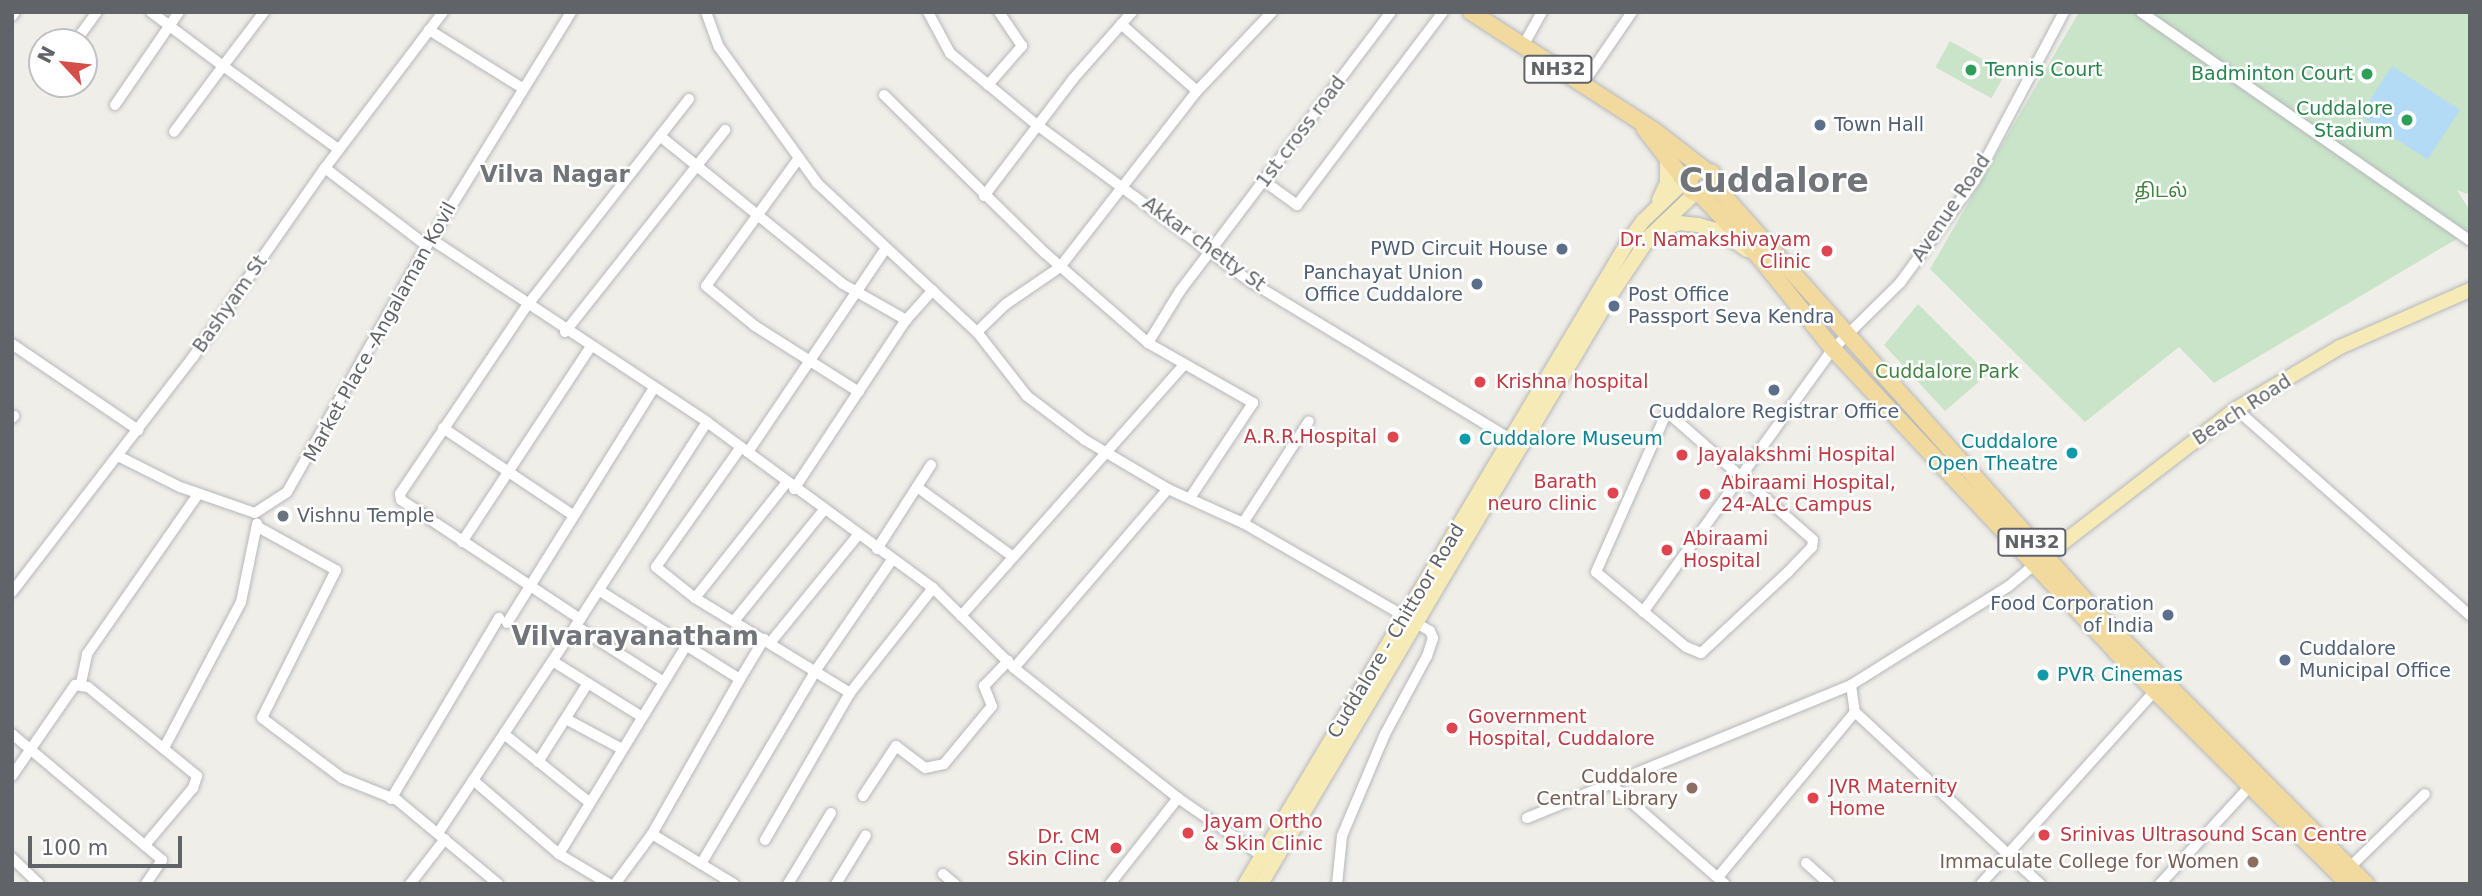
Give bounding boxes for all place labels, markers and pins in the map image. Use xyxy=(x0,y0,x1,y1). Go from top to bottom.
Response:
place label: Tennis Court xyxy=(1985,59,2103,81)
marker: Tennis Court xyxy=(1963,62,1979,78)
place label: Badminton Court xyxy=(2191,63,2353,85)
marker: Badminton Court xyxy=(2359,66,2375,82)
place label: Cuddalore Stadium xyxy=(2296,98,2393,142)
marker: Cuddalore Stadium xyxy=(2399,112,2415,128)
place label: Town Hall xyxy=(1834,114,1924,136)
marker: Town Hall xyxy=(1812,117,1828,133)
place label: Dr. Namakshivayam Clinic xyxy=(1620,229,1811,273)
place label: PWD Circuit House xyxy=(1370,238,1548,260)
marker: PWD Circuit House xyxy=(1554,241,1570,257)
marker: Dr. Namakshivayam Clinic xyxy=(1817,241,1837,261)
place label: Panchayat Union Office Cuddalore xyxy=(1303,262,1463,306)
marker: Panchayat Union Office Cuddalore xyxy=(1469,276,1485,292)
place label: Post Office Passport Seva Kendra xyxy=(1628,284,1834,328)
marker: Post Office Passport Seva Kendra xyxy=(1606,298,1622,314)
place label: Krishna hospital xyxy=(1496,371,1648,393)
marker: Krishna hospital xyxy=(1470,372,1490,392)
marker: Cuddalore Registrar Office xyxy=(1766,382,1782,398)
place label: Cuddalore Registrar Office xyxy=(1649,401,1899,423)
place label: A.R.R.Hospital xyxy=(1244,426,1377,448)
marker: A.R.R.Hospital xyxy=(1383,427,1403,447)
place label: Cuddalore Museum xyxy=(1479,428,1663,450)
marker: Cuddalore Museum xyxy=(1457,431,1473,447)
place label: Cuddalore Open Theatre xyxy=(1928,431,2058,475)
place label: Jayalakshmi Hospital xyxy=(1698,444,1895,466)
marker: Jayalakshmi Hospital xyxy=(1672,445,1692,465)
marker: Cuddalore Open Theatre xyxy=(2064,445,2080,461)
place label: Barath neuro clinic xyxy=(1487,471,1597,515)
place label: Abiraami Hospital, 24-ALC Campus xyxy=(1721,472,1896,516)
marker: Barath neuro clinic xyxy=(1603,483,1623,503)
marker: Abiraami Hospital, 24-ALC Campus xyxy=(1695,484,1715,504)
place label: Vishnu Temple xyxy=(297,505,435,527)
marker: Vishnu Temple xyxy=(275,508,291,524)
place label: Abiraami Hospital xyxy=(1683,528,1768,572)
marker: Abiraami Hospital xyxy=(1657,540,1677,560)
place label: Food Corporation of India xyxy=(1990,593,2154,637)
marker: Food Corporation of India xyxy=(2160,607,2176,623)
place label: Cuddalore Municipal Office xyxy=(2299,638,2451,682)
marker: Cuddalore Municipal Office xyxy=(2277,652,2293,668)
place label: PVR Cinemas xyxy=(2057,664,2183,686)
marker: PVR Cinemas xyxy=(2035,667,2051,683)
place label: Government Hospital, Cuddalore xyxy=(1468,706,1655,750)
marker: Government Hospital, Cuddalore xyxy=(1442,718,1462,738)
place label: Cuddalore Central Library xyxy=(1536,766,1678,810)
place label: JVR Maternity Home xyxy=(1829,776,1958,820)
marker: Cuddalore Central Library xyxy=(1684,780,1700,796)
marker: JVR Maternity Home xyxy=(1803,788,1823,808)
place label: Jayam Ortho & Skin Clinic xyxy=(1204,811,1323,855)
marker: Jayam Ortho & Skin Clinic xyxy=(1178,823,1198,843)
place label: Srinivas Ultrasound Scan Centre xyxy=(2060,824,2367,846)
marker: Srinivas Ultrasound Scan Centre xyxy=(2034,825,2054,845)
place label: Dr. CM Skin Clinc xyxy=(1007,826,1100,870)
marker: Dr. CM Skin Clinc xyxy=(1106,838,1126,858)
place label: Immaculate College for Women xyxy=(1940,851,2239,873)
marker: Immaculate College for Women xyxy=(2245,854,2261,870)

